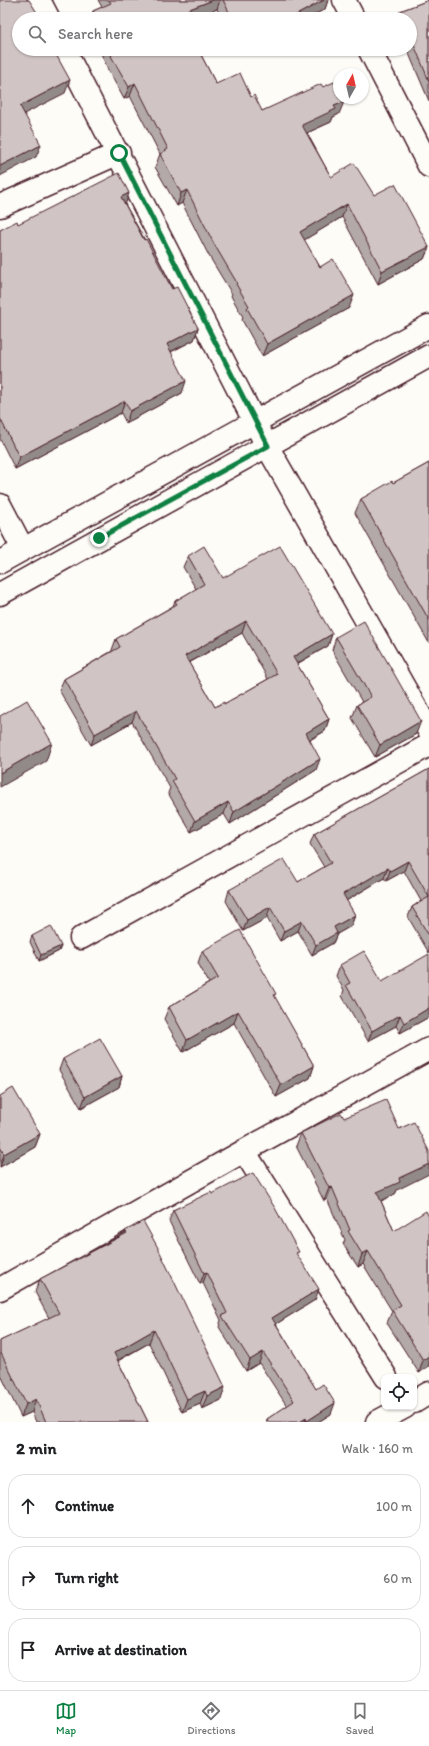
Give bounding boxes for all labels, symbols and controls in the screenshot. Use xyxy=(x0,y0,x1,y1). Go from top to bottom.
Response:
search box xyxy=(12,12,417,56)
icon: search xyxy=(26,23,48,45)
text: Search here xyxy=(58,25,133,43)
north arrow xyxy=(333,68,369,104)
route start xyxy=(110,144,128,162)
route end xyxy=(90,529,108,547)
map controls xyxy=(381,1374,417,1410)
button: locate xyxy=(381,1374,417,1410)
text: 2 min xyxy=(16,1438,56,1458)
text: Walk · 160 m xyxy=(342,1441,413,1456)
icon: ahead xyxy=(17,1495,39,1517)
text: Continue xyxy=(55,1497,114,1515)
text: 100 m xyxy=(376,1499,412,1514)
icon: right xyxy=(17,1567,39,1589)
text: Turn right xyxy=(55,1569,119,1587)
text: 60 m xyxy=(383,1571,412,1586)
icon: arrive xyxy=(17,1639,39,1661)
text: Arrive at destination xyxy=(55,1641,187,1659)
tab: Map xyxy=(55,1700,77,1737)
tab: Directions xyxy=(187,1700,236,1737)
tab: Saved xyxy=(346,1700,374,1737)

